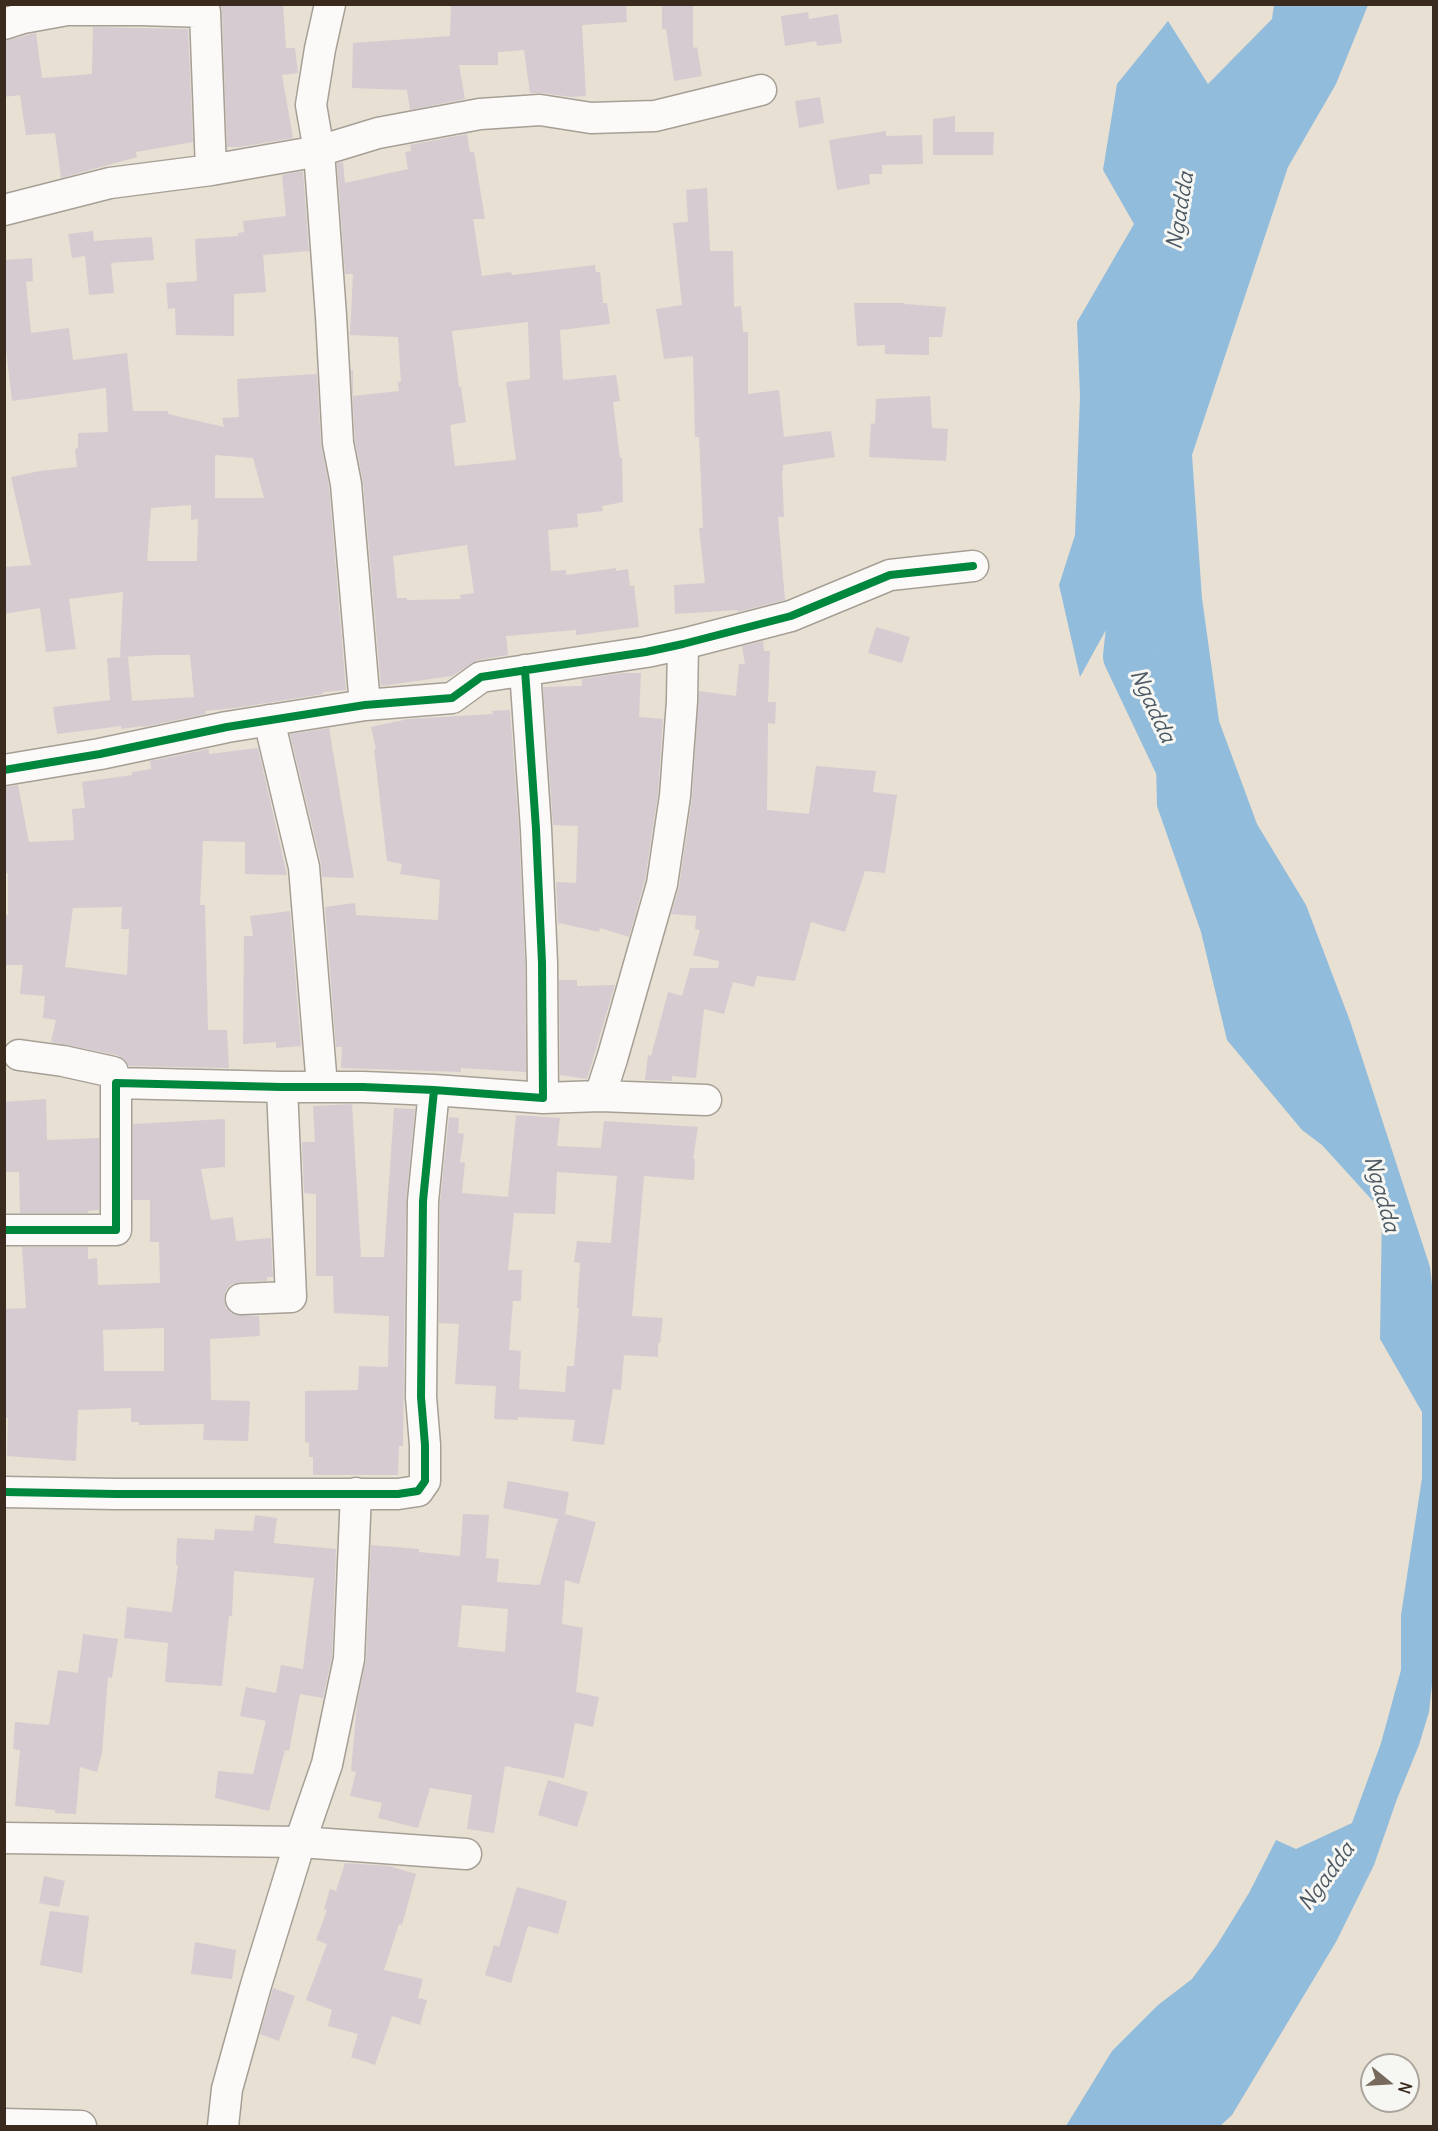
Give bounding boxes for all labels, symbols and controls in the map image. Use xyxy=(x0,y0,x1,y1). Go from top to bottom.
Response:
water label: Ngadda xyxy=(1162,170,1200,252)
water label: Ngadda xyxy=(1124,665,1180,747)
water label: Ngadda xyxy=(1358,1153,1404,1235)
water label: Ngadda xyxy=(1293,1838,1361,1916)
north arrow xyxy=(1360,2053,1420,2113)
text: N xyxy=(1394,2080,1416,2096)

